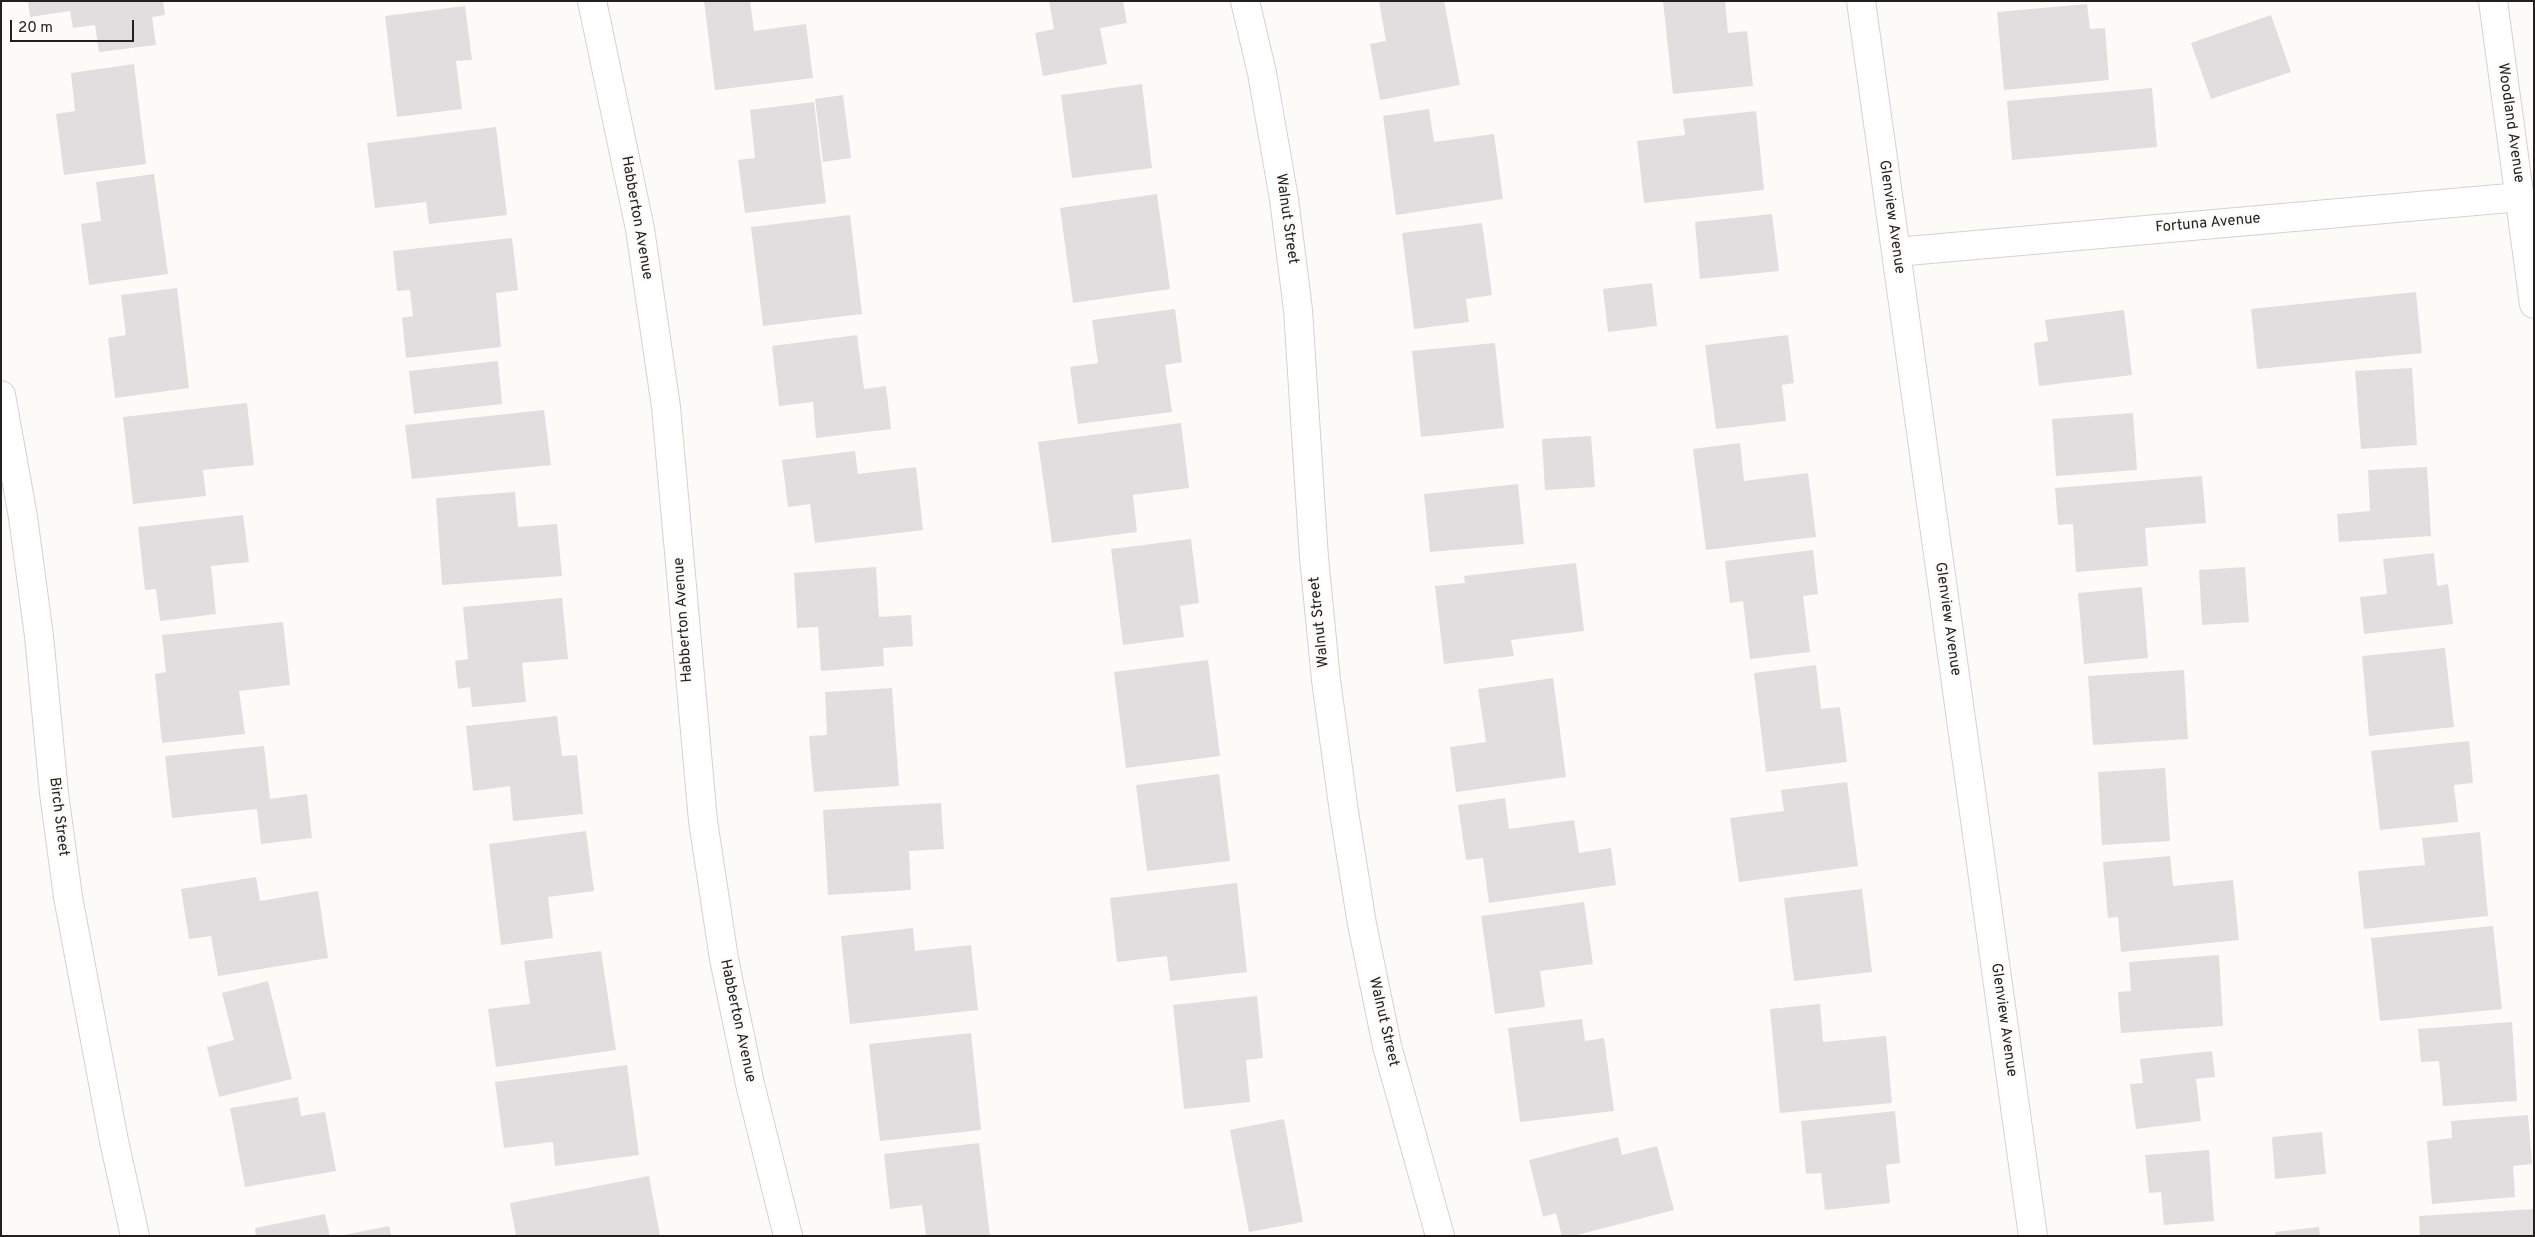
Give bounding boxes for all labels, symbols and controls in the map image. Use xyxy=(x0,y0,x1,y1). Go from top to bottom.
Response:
scale bar xyxy=(12,10,136,42)
text: 20 m xyxy=(18,19,53,38)
street label: Woodland Avenue xyxy=(2493,62,2527,184)
street label: Habberton Avenue xyxy=(616,155,656,281)
street label: Glenview Avenue xyxy=(1874,159,1908,275)
street label: Walnut Street xyxy=(1271,172,1301,266)
street label: Fortuna Avenue xyxy=(2155,210,2261,238)
street label: Habberton Avenue xyxy=(671,557,697,683)
street label: Glenview Avenue xyxy=(1930,561,1964,677)
street label: Walnut Street xyxy=(1306,576,1334,668)
street label: Birch Street xyxy=(44,776,72,858)
street label: Habberton Avenue xyxy=(715,958,759,1084)
street label: Glenview Avenue xyxy=(1986,962,2020,1078)
street label: Walnut Street xyxy=(1364,975,1402,1069)

